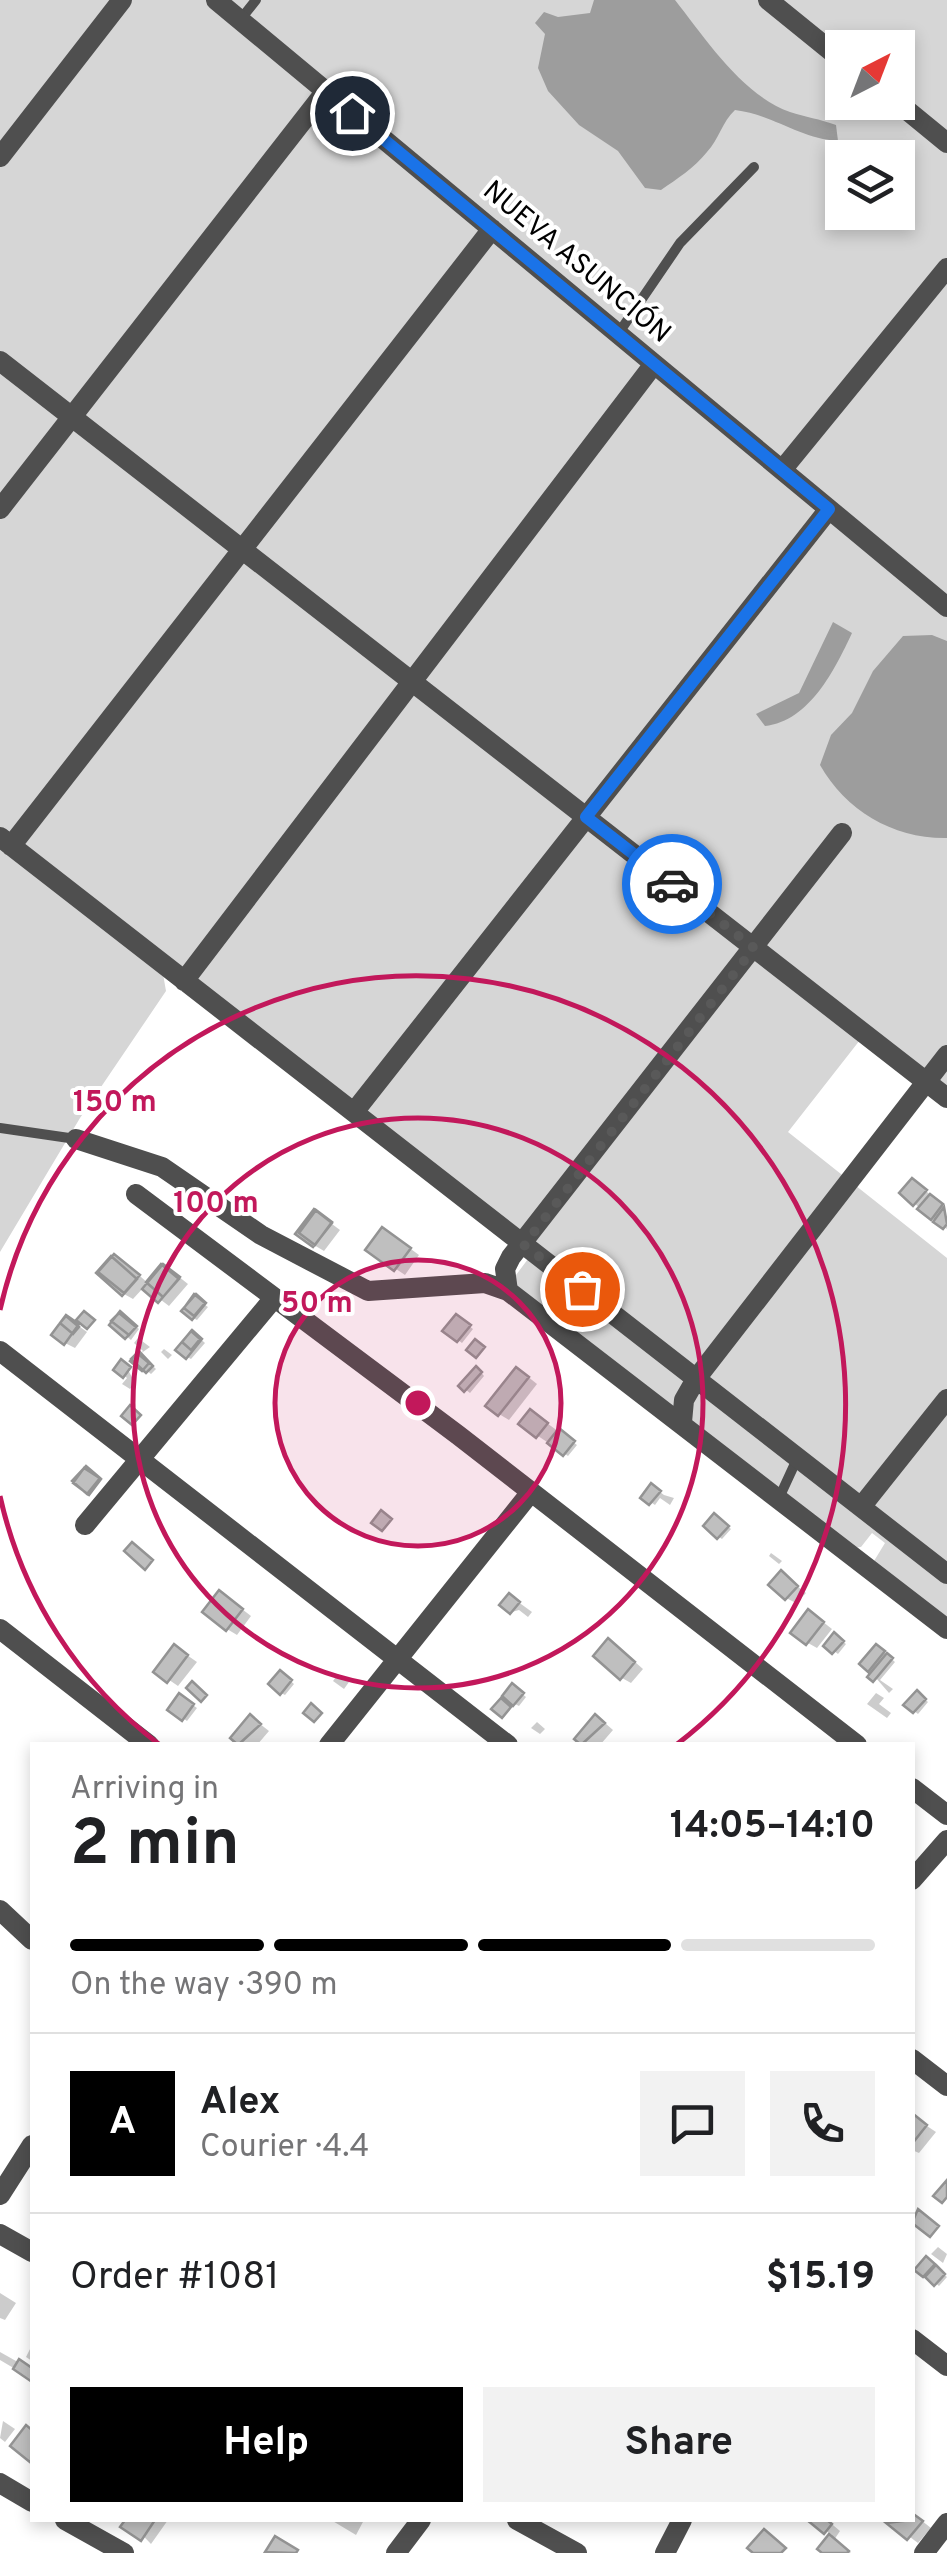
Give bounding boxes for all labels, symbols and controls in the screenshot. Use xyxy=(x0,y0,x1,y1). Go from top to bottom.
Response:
north arrow xyxy=(825,30,915,120)
map controls xyxy=(825,30,915,230)
pin xyxy=(310,71,395,156)
icon: home xyxy=(325,86,380,141)
button: layers xyxy=(825,140,915,230)
street label: NUEVA ASUNCIÓN xyxy=(474,172,679,352)
courier xyxy=(622,834,722,934)
icon: car xyxy=(645,857,700,912)
text: 150 m xyxy=(73,1085,157,1122)
text: 100 m xyxy=(173,1186,259,1223)
pin xyxy=(540,1247,625,1332)
icon: bag xyxy=(555,1262,610,1317)
text: 50 m xyxy=(281,1286,353,1323)
centre of rings xyxy=(400,1385,436,1421)
text: Arriving in xyxy=(70,1770,219,1810)
text: 14:05–14:10 xyxy=(670,1803,875,1852)
text: 2 min xyxy=(70,1806,240,1888)
text: On the way · 390 m xyxy=(70,1966,338,2006)
button: chat xyxy=(640,2071,745,2176)
button: phone xyxy=(770,2071,875,2176)
text: Alex xyxy=(200,2079,280,2128)
text: A xyxy=(109,2099,136,2148)
text: Courier · 4.4 xyxy=(200,2128,369,2168)
text: Order #1081 xyxy=(70,2254,279,2303)
text: $15.19 xyxy=(766,2254,875,2303)
button: Help xyxy=(70,2387,463,2502)
button: Share xyxy=(483,2387,875,2502)

